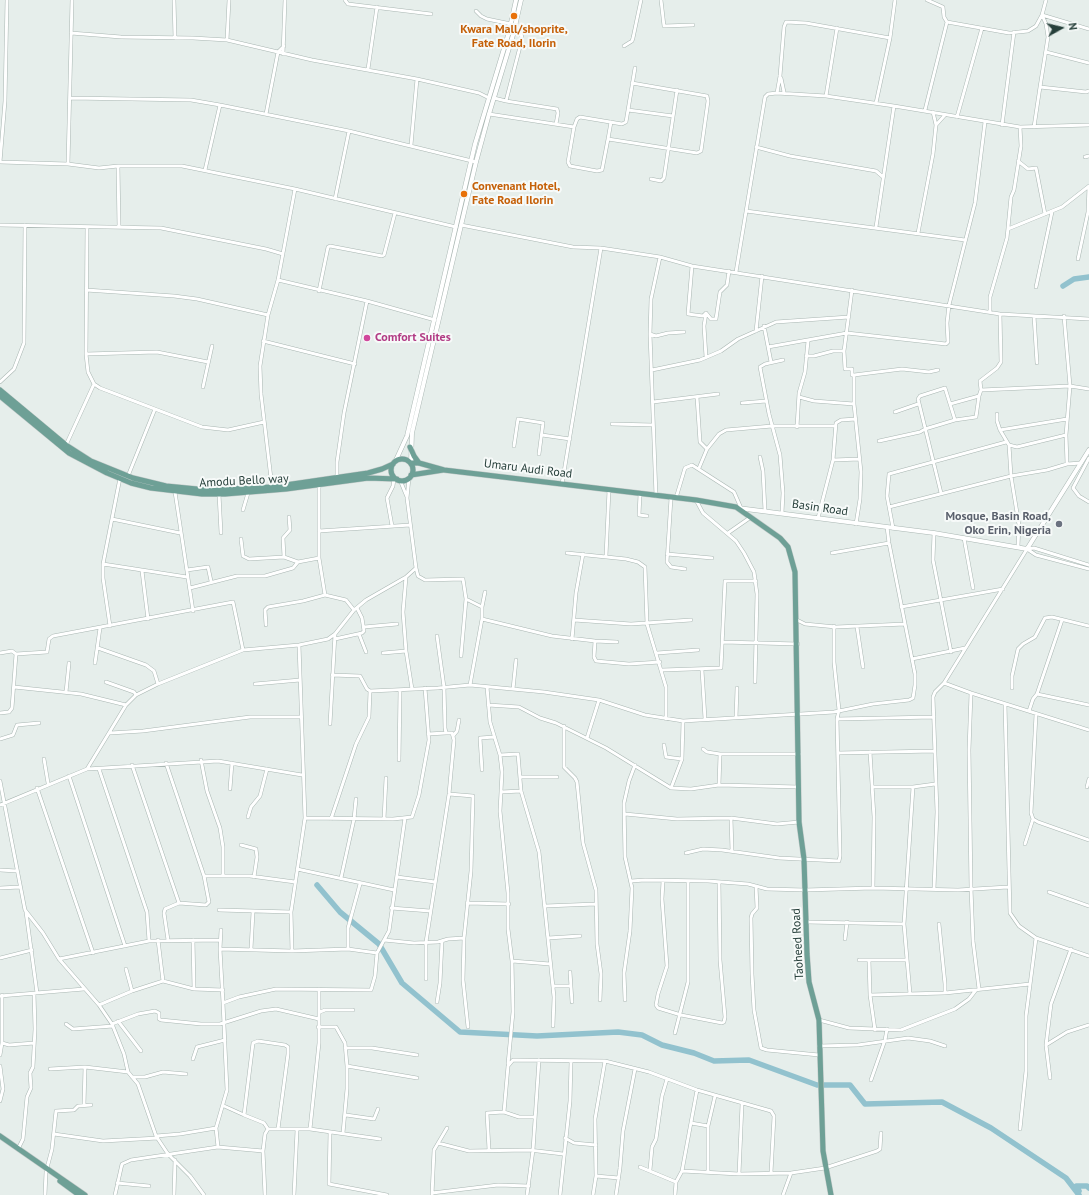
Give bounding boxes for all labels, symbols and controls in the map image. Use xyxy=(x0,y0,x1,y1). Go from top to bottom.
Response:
north arrow xyxy=(1041,8,1081,48)
marker: Kwara Mall/shoprite, Fate Road, Ilorin xyxy=(509,11,519,21)
text: N xyxy=(1065,22,1080,31)
place label: Kwara Mall/shoprite, Fate Road, Ilorin xyxy=(460,23,568,51)
place label: Convenant Hotel, Fate Road Ilorin xyxy=(472,180,560,208)
marker: Convenant Hotel, Fate Road Ilorin xyxy=(459,189,469,199)
place label: Comfort Suites xyxy=(375,331,451,345)
marker: Comfort Suites xyxy=(362,333,372,343)
street label: Umaru Audi Road xyxy=(483,456,573,482)
street label: Amodu Bello way xyxy=(199,471,289,491)
street label: Basin Road xyxy=(791,497,849,519)
place label: Mosque, Basin Road, Oko Erin, Nigeria xyxy=(945,510,1051,538)
marker: Mosque, Basin Road, Oko Erin, Nigeria xyxy=(1054,519,1064,529)
street label: Taoheed Road xyxy=(789,908,807,980)

